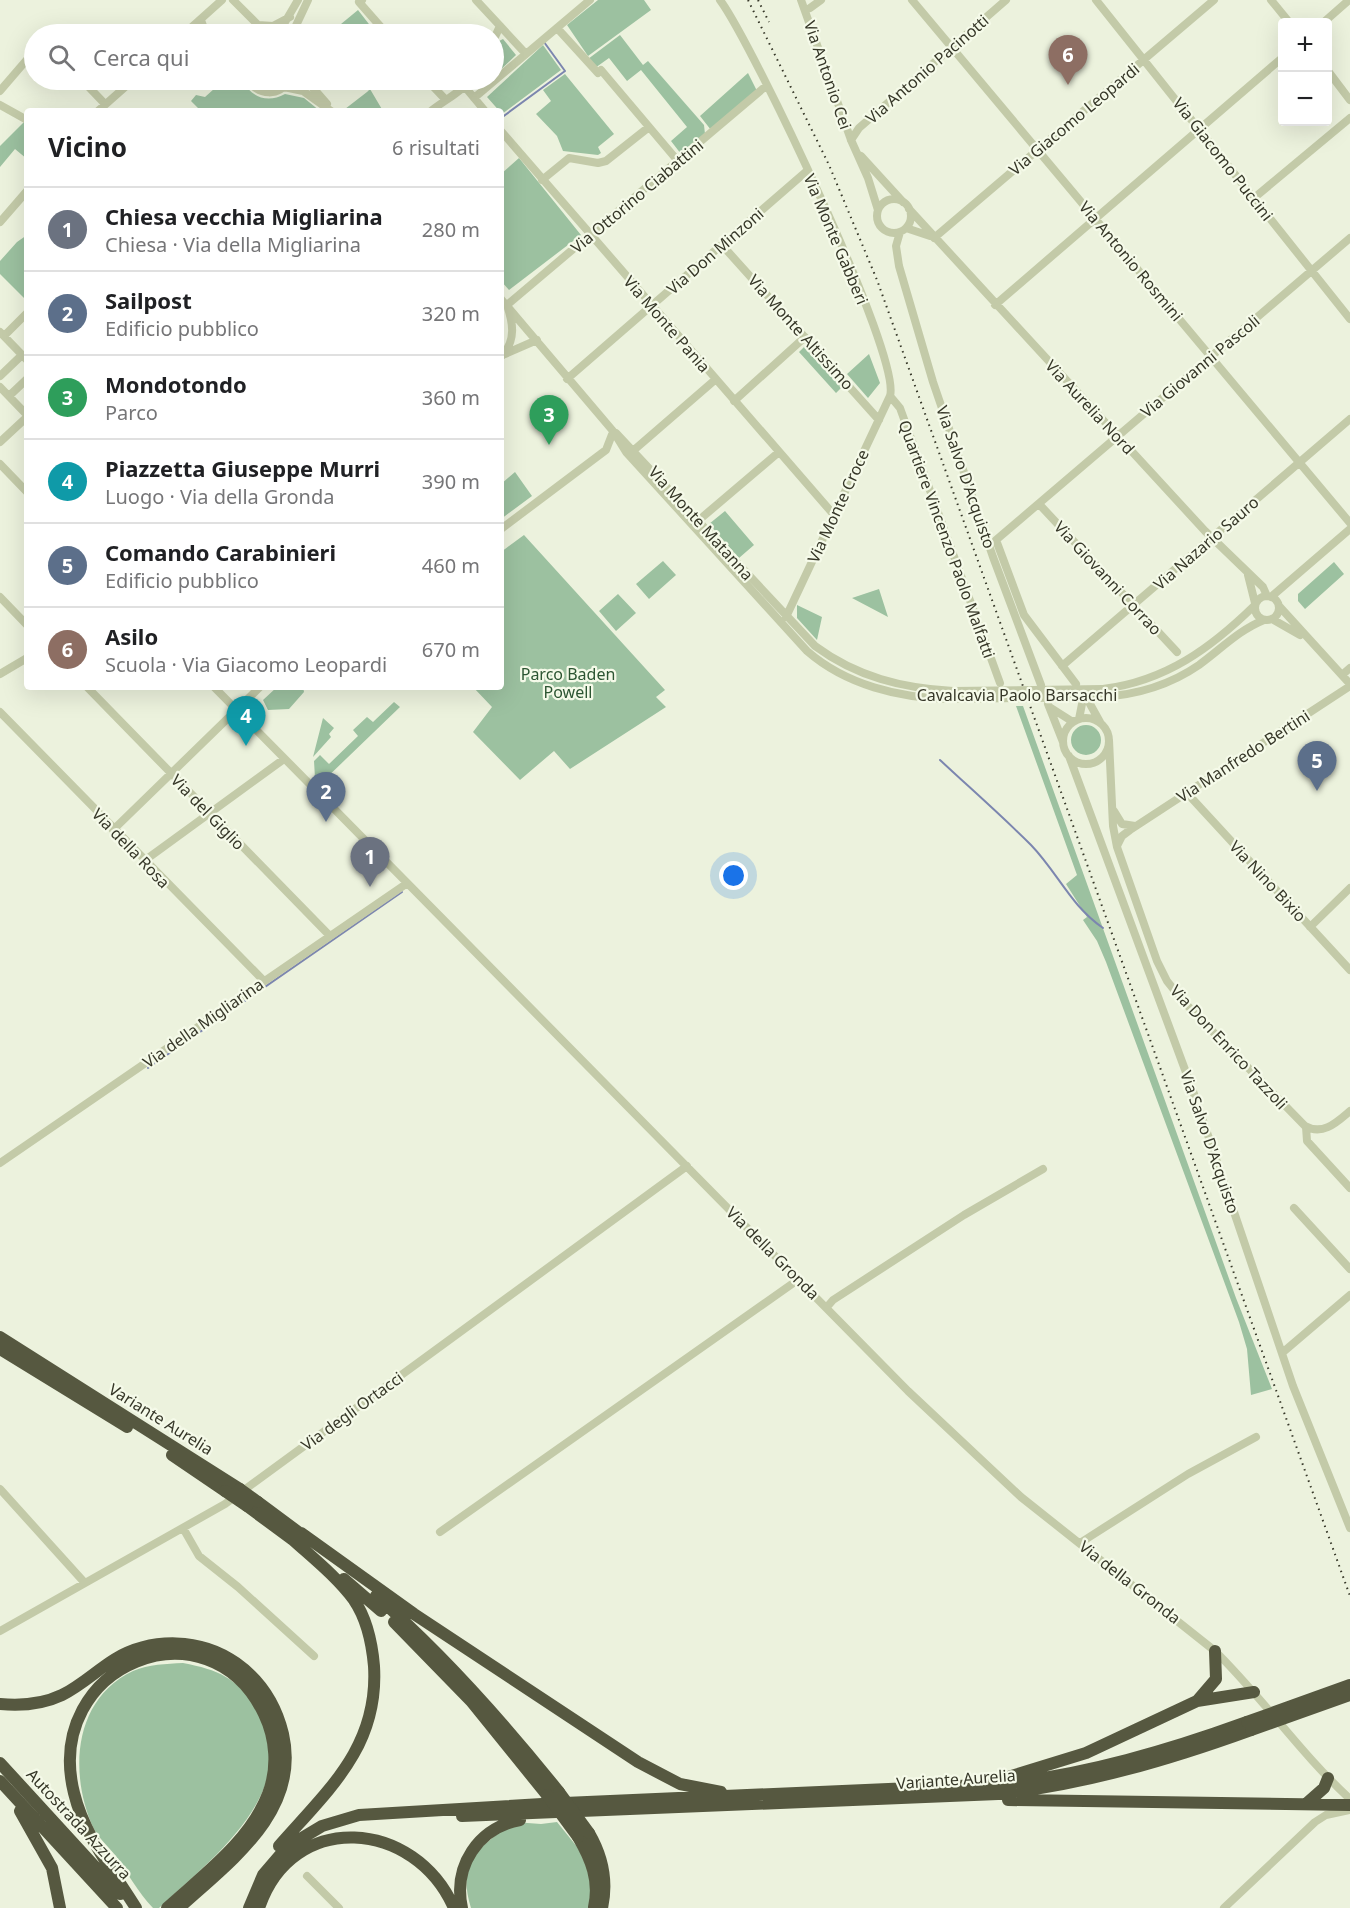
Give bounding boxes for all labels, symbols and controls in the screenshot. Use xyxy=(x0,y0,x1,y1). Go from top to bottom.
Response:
street label: Via Antonio Pacinotti xyxy=(861,10,993,128)
street label: Via Antonio Cei xyxy=(799,18,857,132)
map controls xyxy=(1278,18,1332,126)
button: + xyxy=(1278,18,1332,72)
search box xyxy=(24,24,504,90)
pin: 6 xyxy=(1048,36,1088,85)
icon: search xyxy=(45,41,78,74)
text: Cerca qui xyxy=(93,42,189,72)
street label: Via Giacomo Leopardi xyxy=(1004,58,1144,180)
button: − xyxy=(1278,72,1332,126)
street label: Via Giacomo Puccini xyxy=(1168,93,1278,225)
text: Vicino xyxy=(48,129,127,165)
text: 6 risultati xyxy=(392,134,480,161)
street label: Via Ottorino Ciabattini xyxy=(566,134,708,258)
street label: Via Monte Gabberi xyxy=(799,170,873,308)
street label: Via Antonio Rosmini xyxy=(1074,196,1188,326)
text: Chiesa vecchia Migliarina xyxy=(105,201,383,231)
street label: Via Don Minzoni xyxy=(662,203,768,299)
text: 1 xyxy=(62,216,73,243)
text: 280 m xyxy=(422,216,480,243)
text: Chiesa · Via della Migliarina xyxy=(105,231,361,258)
street label: Via Monte Altissimo xyxy=(743,270,859,394)
street label: Via Monte Pania xyxy=(619,271,715,377)
text: Sailpost xyxy=(105,285,192,315)
text: 2 xyxy=(62,300,73,327)
text: 320 m xyxy=(422,300,480,327)
street label: Via Giovanni Pascoli xyxy=(1136,310,1264,422)
text: Edificio pubblico xyxy=(105,315,259,342)
street label: Via Aurelia Nord xyxy=(1040,355,1140,459)
text: Mondotondo xyxy=(105,369,247,399)
text: 3 xyxy=(62,384,73,411)
text: 360 m xyxy=(422,384,480,411)
pin: 3 xyxy=(530,396,568,445)
text: Parco xyxy=(105,399,158,426)
street label: Via Salvo D'Acquisto xyxy=(931,403,1001,551)
street label: Quartiere Vincenzo Paolo Malfatti xyxy=(894,417,1000,661)
street label: Via Monte Croce xyxy=(802,446,874,566)
text: Piazzetta Giuseppe Murri xyxy=(105,453,380,483)
street label: Via Monte Matanna xyxy=(644,461,758,585)
text: 4 xyxy=(62,468,73,495)
text: 390 m xyxy=(422,468,480,495)
text: Luogo · Via della Gronda xyxy=(105,483,334,510)
street label: Via Nazario Sauro xyxy=(1149,491,1263,595)
street label: Via Giovanni Corrao xyxy=(1049,516,1167,640)
text: Comando Carabinieri xyxy=(105,537,336,567)
text: 5 xyxy=(62,552,73,579)
text: 460 m xyxy=(422,552,480,579)
text: Edificio pubblico xyxy=(105,567,259,594)
text: Asilo xyxy=(105,621,158,651)
text: 6 xyxy=(62,636,73,663)
text: 670 m xyxy=(422,636,480,663)
text: Scuola · Via Giacomo Leopardi xyxy=(105,651,387,678)
park label: Parco Baden Powell xyxy=(521,663,615,703)
street label: Cavalcavia Paolo Barsacchi xyxy=(917,684,1117,706)
pin: 4 xyxy=(226,696,266,746)
street label: Via Manfredo Bertini xyxy=(1172,705,1314,807)
pin: 5 xyxy=(1298,742,1336,791)
street label: Via del Giglio xyxy=(166,769,250,855)
pin: 2 xyxy=(306,772,346,822)
street label: Via della Rosa xyxy=(87,803,175,893)
street label: Via Nino Bixio xyxy=(1225,836,1311,926)
pin: 1 xyxy=(350,838,389,887)
your location xyxy=(719,861,748,890)
street label: Via della Migliarina xyxy=(138,973,268,1073)
street label: Via Don Enrico Tazzoli xyxy=(1165,980,1293,1114)
street label: Via Salvo D'Acquisto xyxy=(1175,1068,1245,1216)
street label: Via della Gronda xyxy=(722,1202,824,1304)
street label: Via degli Ortacci xyxy=(296,1366,408,1456)
street label: Variante Aurelia xyxy=(105,1378,217,1460)
street label: Via della Gronda xyxy=(1075,1535,1185,1629)
street label: Autostrada Azzurra xyxy=(22,1764,136,1884)
street label: Variante Aurelia xyxy=(896,1764,1016,1794)

